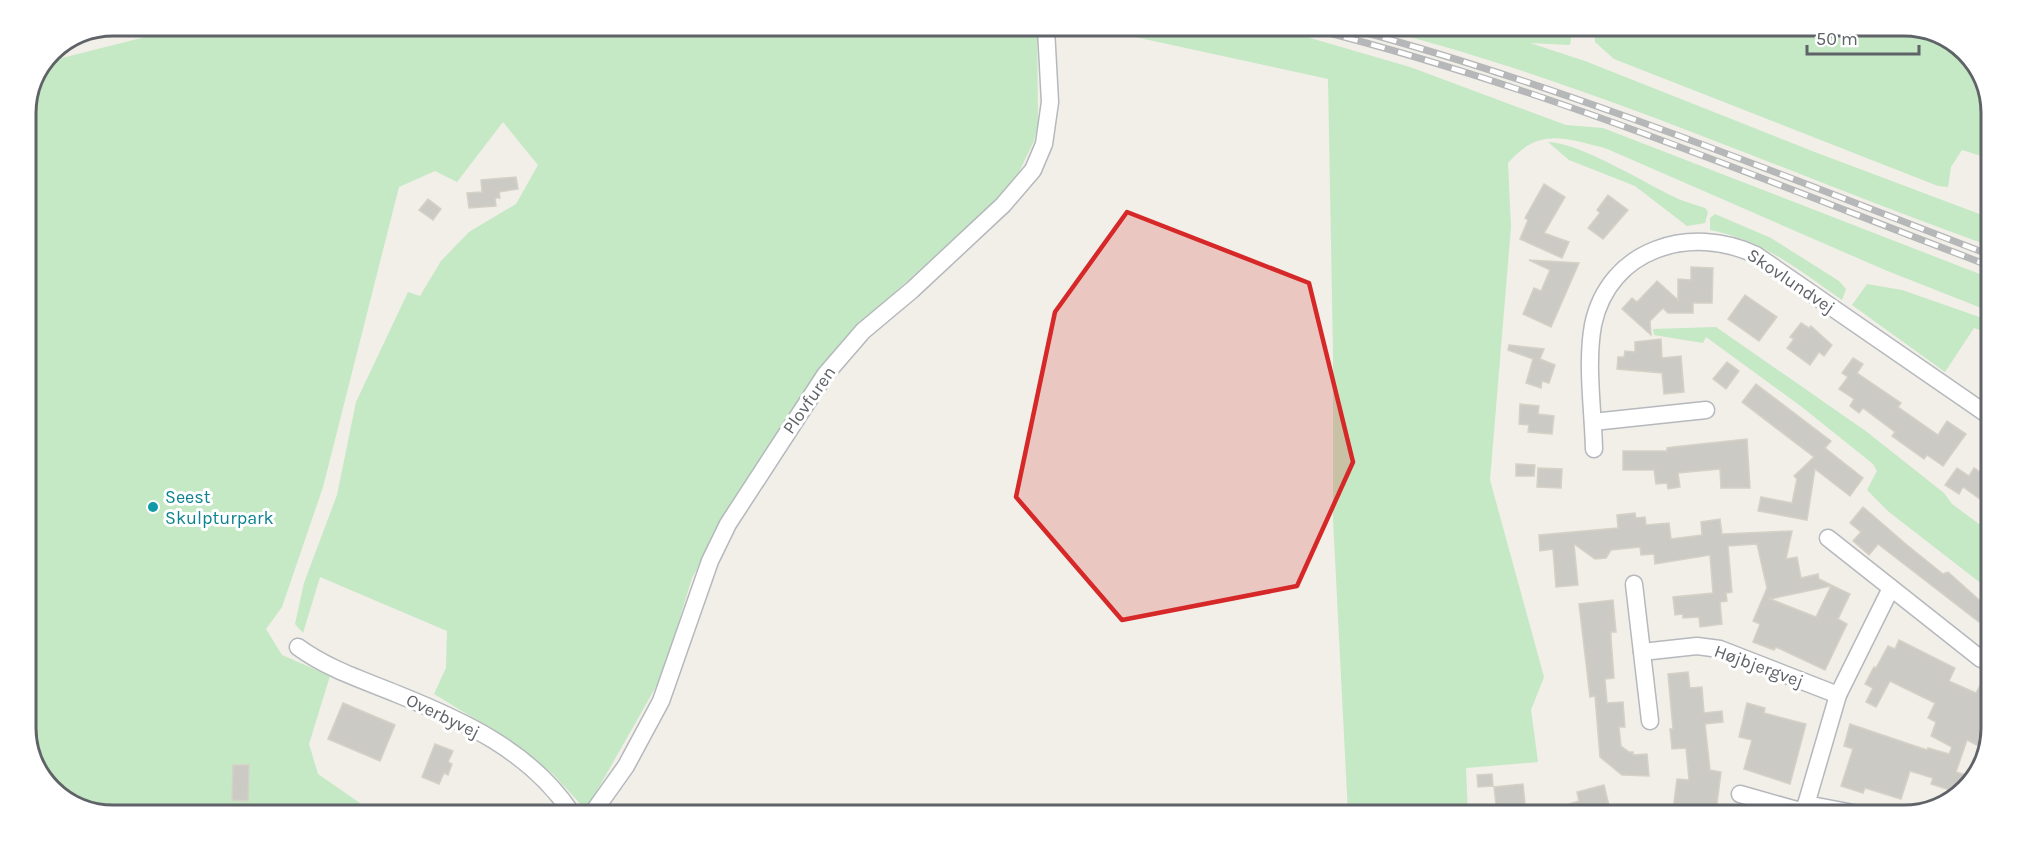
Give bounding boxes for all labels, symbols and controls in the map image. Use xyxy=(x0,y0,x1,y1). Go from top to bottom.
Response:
scale bar xyxy=(1807,18,1920,56)
text: 50 m xyxy=(1816,28,1858,50)
street label: Skovlundvej xyxy=(1743,244,1839,318)
street label: Plovfuren xyxy=(778,362,840,438)
place label: Seest Skulpturpark xyxy=(165,486,274,529)
marker: Seest Skulpturpark xyxy=(146,500,160,514)
street label: Højbjergvej xyxy=(1711,640,1807,692)
street label: Overbyvej xyxy=(403,689,483,743)

